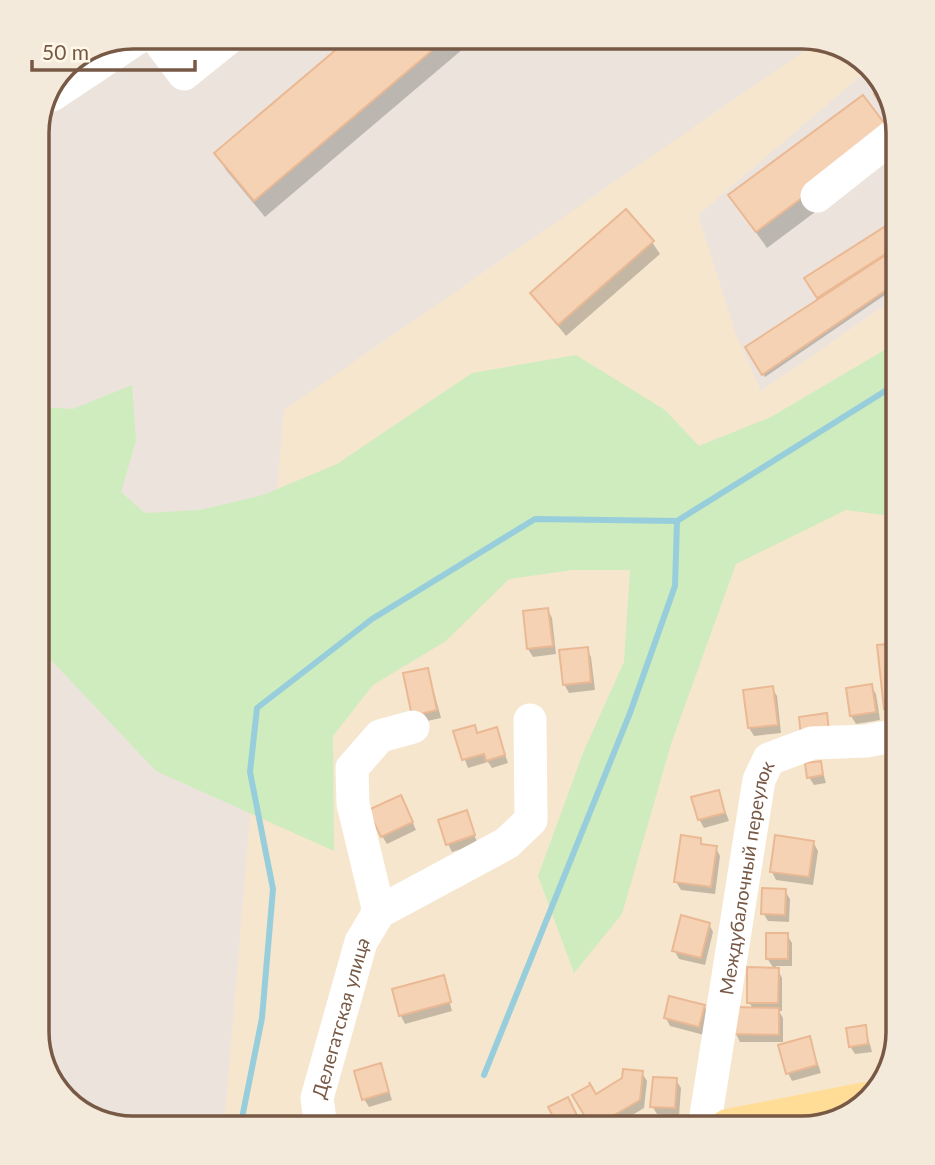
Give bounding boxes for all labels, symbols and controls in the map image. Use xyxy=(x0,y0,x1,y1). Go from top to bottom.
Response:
scale bar xyxy=(32,28,194,72)
text: 50 m xyxy=(42,39,89,64)
street label: Междубалочный переулок xyxy=(714,756,778,996)
street label: Делегатская улица xyxy=(306,932,373,1101)

